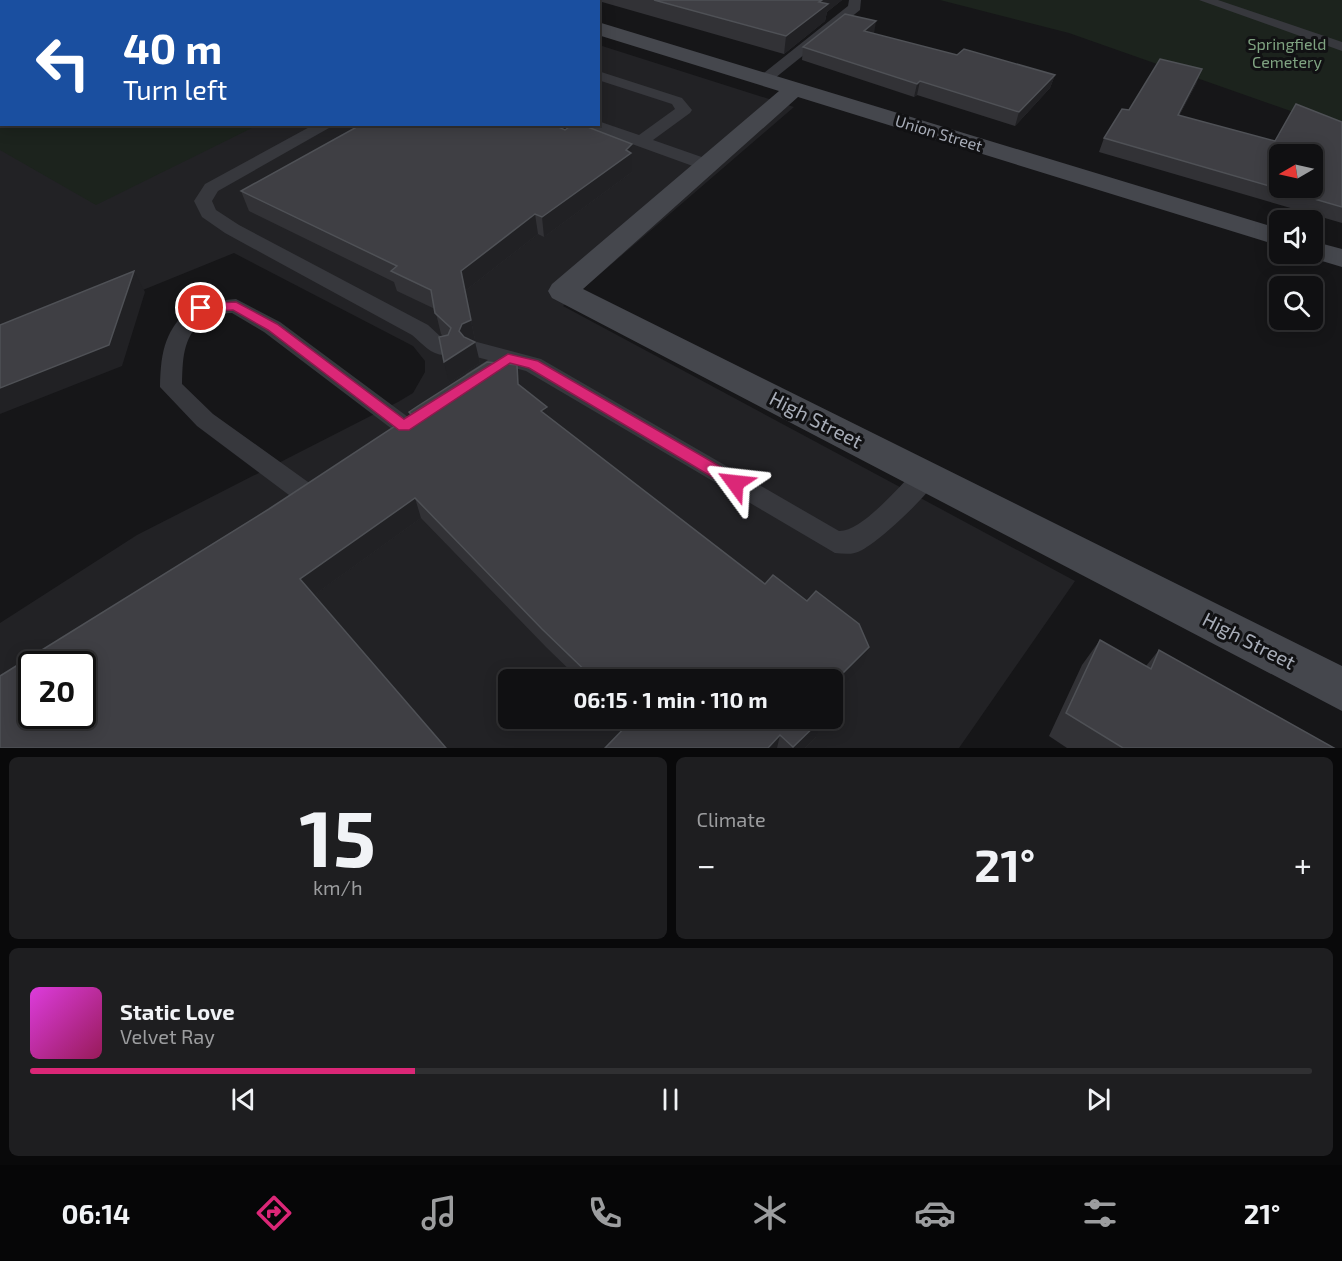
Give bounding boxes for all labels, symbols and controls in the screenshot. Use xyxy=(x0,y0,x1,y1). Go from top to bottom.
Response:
text: 40 m xyxy=(123,22,222,72)
icon: left xyxy=(24,24,102,102)
park label: Springfield Cemetery xyxy=(1247,34,1327,71)
text: Turn left xyxy=(123,73,227,105)
street label: Union Street xyxy=(893,110,985,155)
north arrow xyxy=(1269,144,1323,198)
map controls xyxy=(1269,144,1323,330)
button: sound xyxy=(1269,210,1323,264)
button: search xyxy=(1269,276,1323,330)
pin xyxy=(175,282,226,333)
icon: arrive xyxy=(184,291,217,324)
street label: High Street xyxy=(766,385,867,453)
position arrow xyxy=(703,451,767,515)
street label: High Street xyxy=(1199,606,1300,674)
speed limit sign: 20 xyxy=(18,651,96,729)
text: 06:15 · 1 min · 110 m xyxy=(573,686,768,712)
text: 15 xyxy=(299,789,376,883)
text: Climate xyxy=(697,807,766,831)
text: 21° xyxy=(974,837,1035,891)
text: − xyxy=(697,844,716,884)
text: + xyxy=(1294,844,1312,884)
text: km/h xyxy=(313,875,363,899)
text: Static Love xyxy=(120,998,235,1024)
text: Velvet Ray xyxy=(120,1024,215,1048)
icon: previous xyxy=(227,1083,260,1116)
icon: pause xyxy=(654,1083,687,1116)
icon: next xyxy=(1082,1083,1115,1116)
icon: directions xyxy=(253,1192,295,1234)
icon: music xyxy=(418,1192,460,1234)
icon: phone xyxy=(584,1192,626,1234)
icon: climate xyxy=(749,1192,791,1234)
icon: car xyxy=(914,1192,956,1234)
icon: filters xyxy=(1079,1192,1121,1234)
text: 06:14 xyxy=(62,1197,130,1229)
text: 21° xyxy=(1244,1197,1280,1229)

